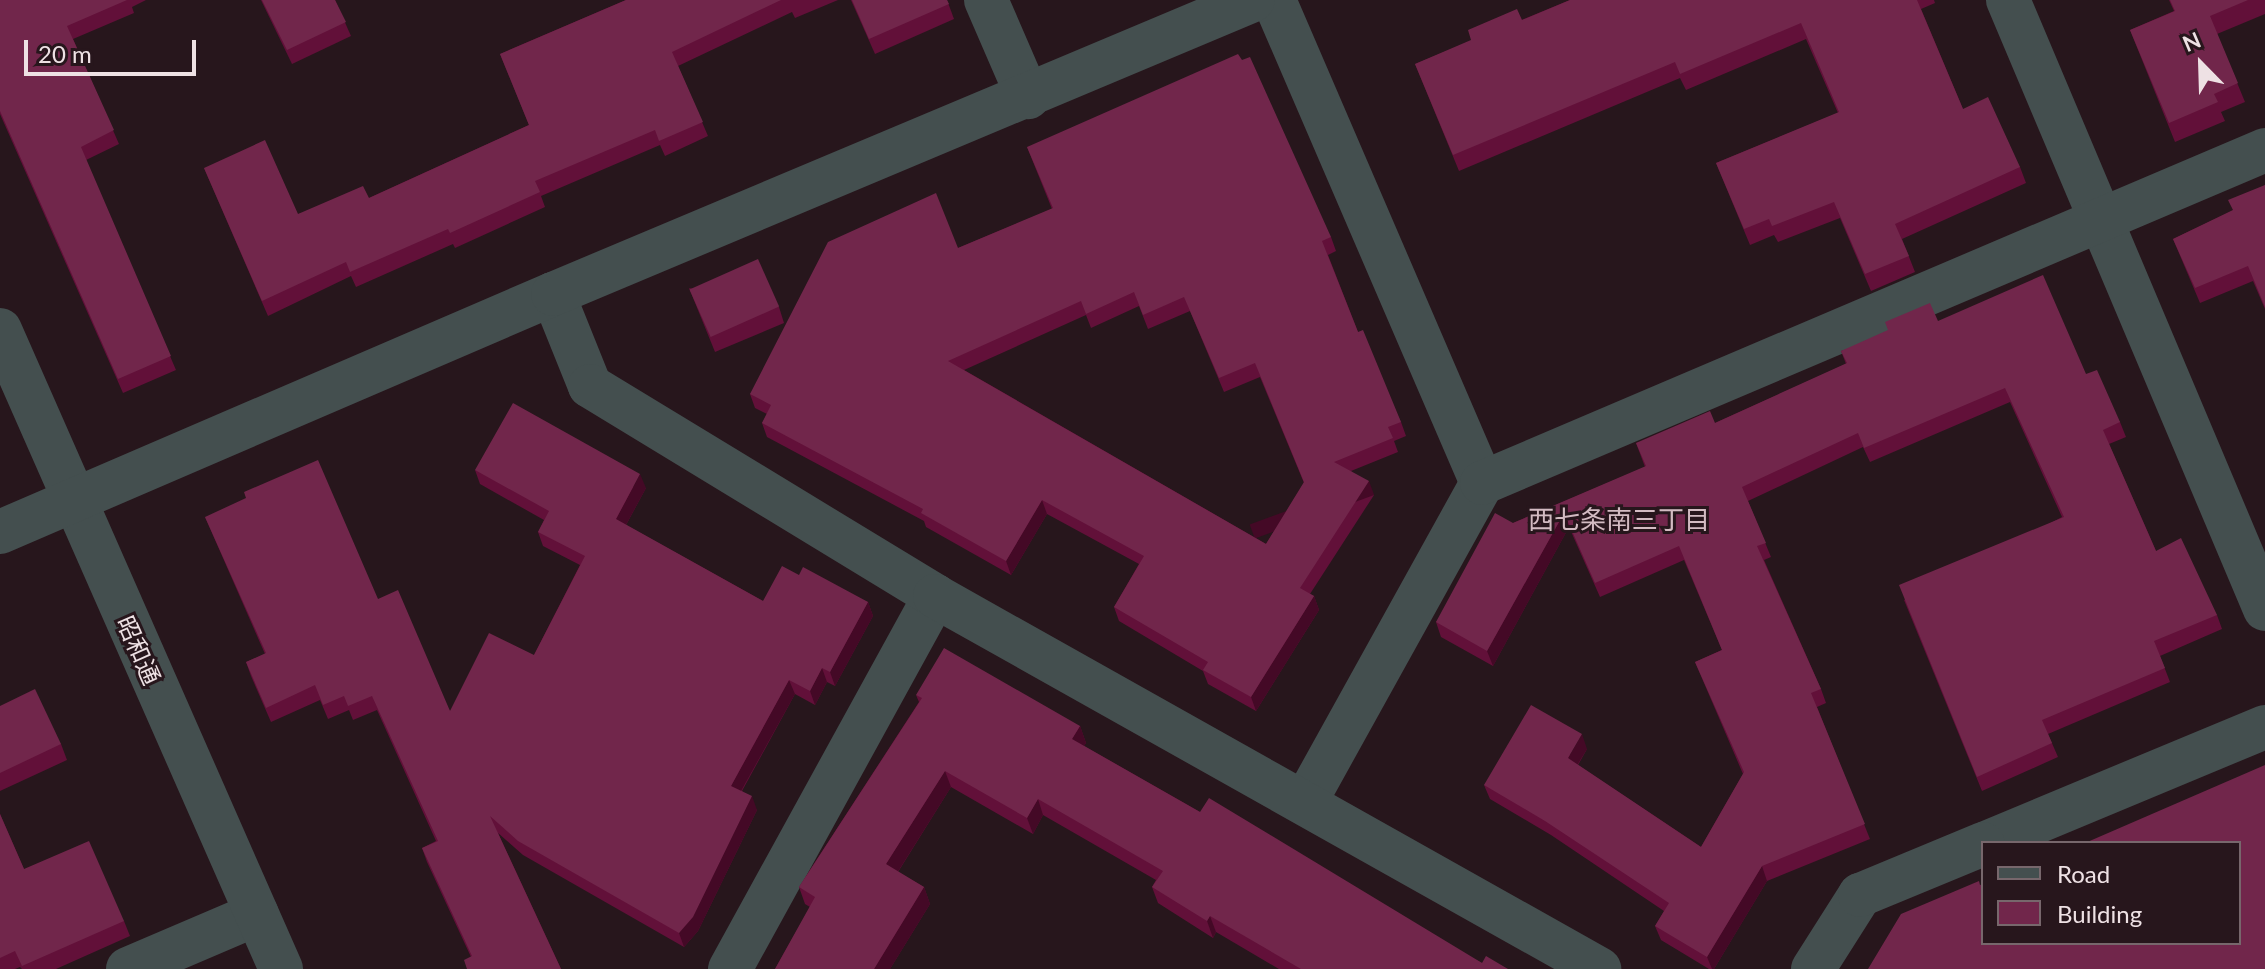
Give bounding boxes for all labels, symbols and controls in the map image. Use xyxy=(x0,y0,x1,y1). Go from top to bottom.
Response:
scale bar xyxy=(28,24,200,74)
north arrow xyxy=(2161,24,2241,104)
text: N xyxy=(2178,26,2204,57)
text: 20 m xyxy=(38,39,92,68)
district label: 西七条南三丁目 xyxy=(1528,504,1710,536)
street label: 昭和通 xyxy=(111,611,167,689)
legend xyxy=(1981,841,2241,945)
text: Road xyxy=(2057,859,2110,888)
text: Building xyxy=(2057,899,2142,928)

